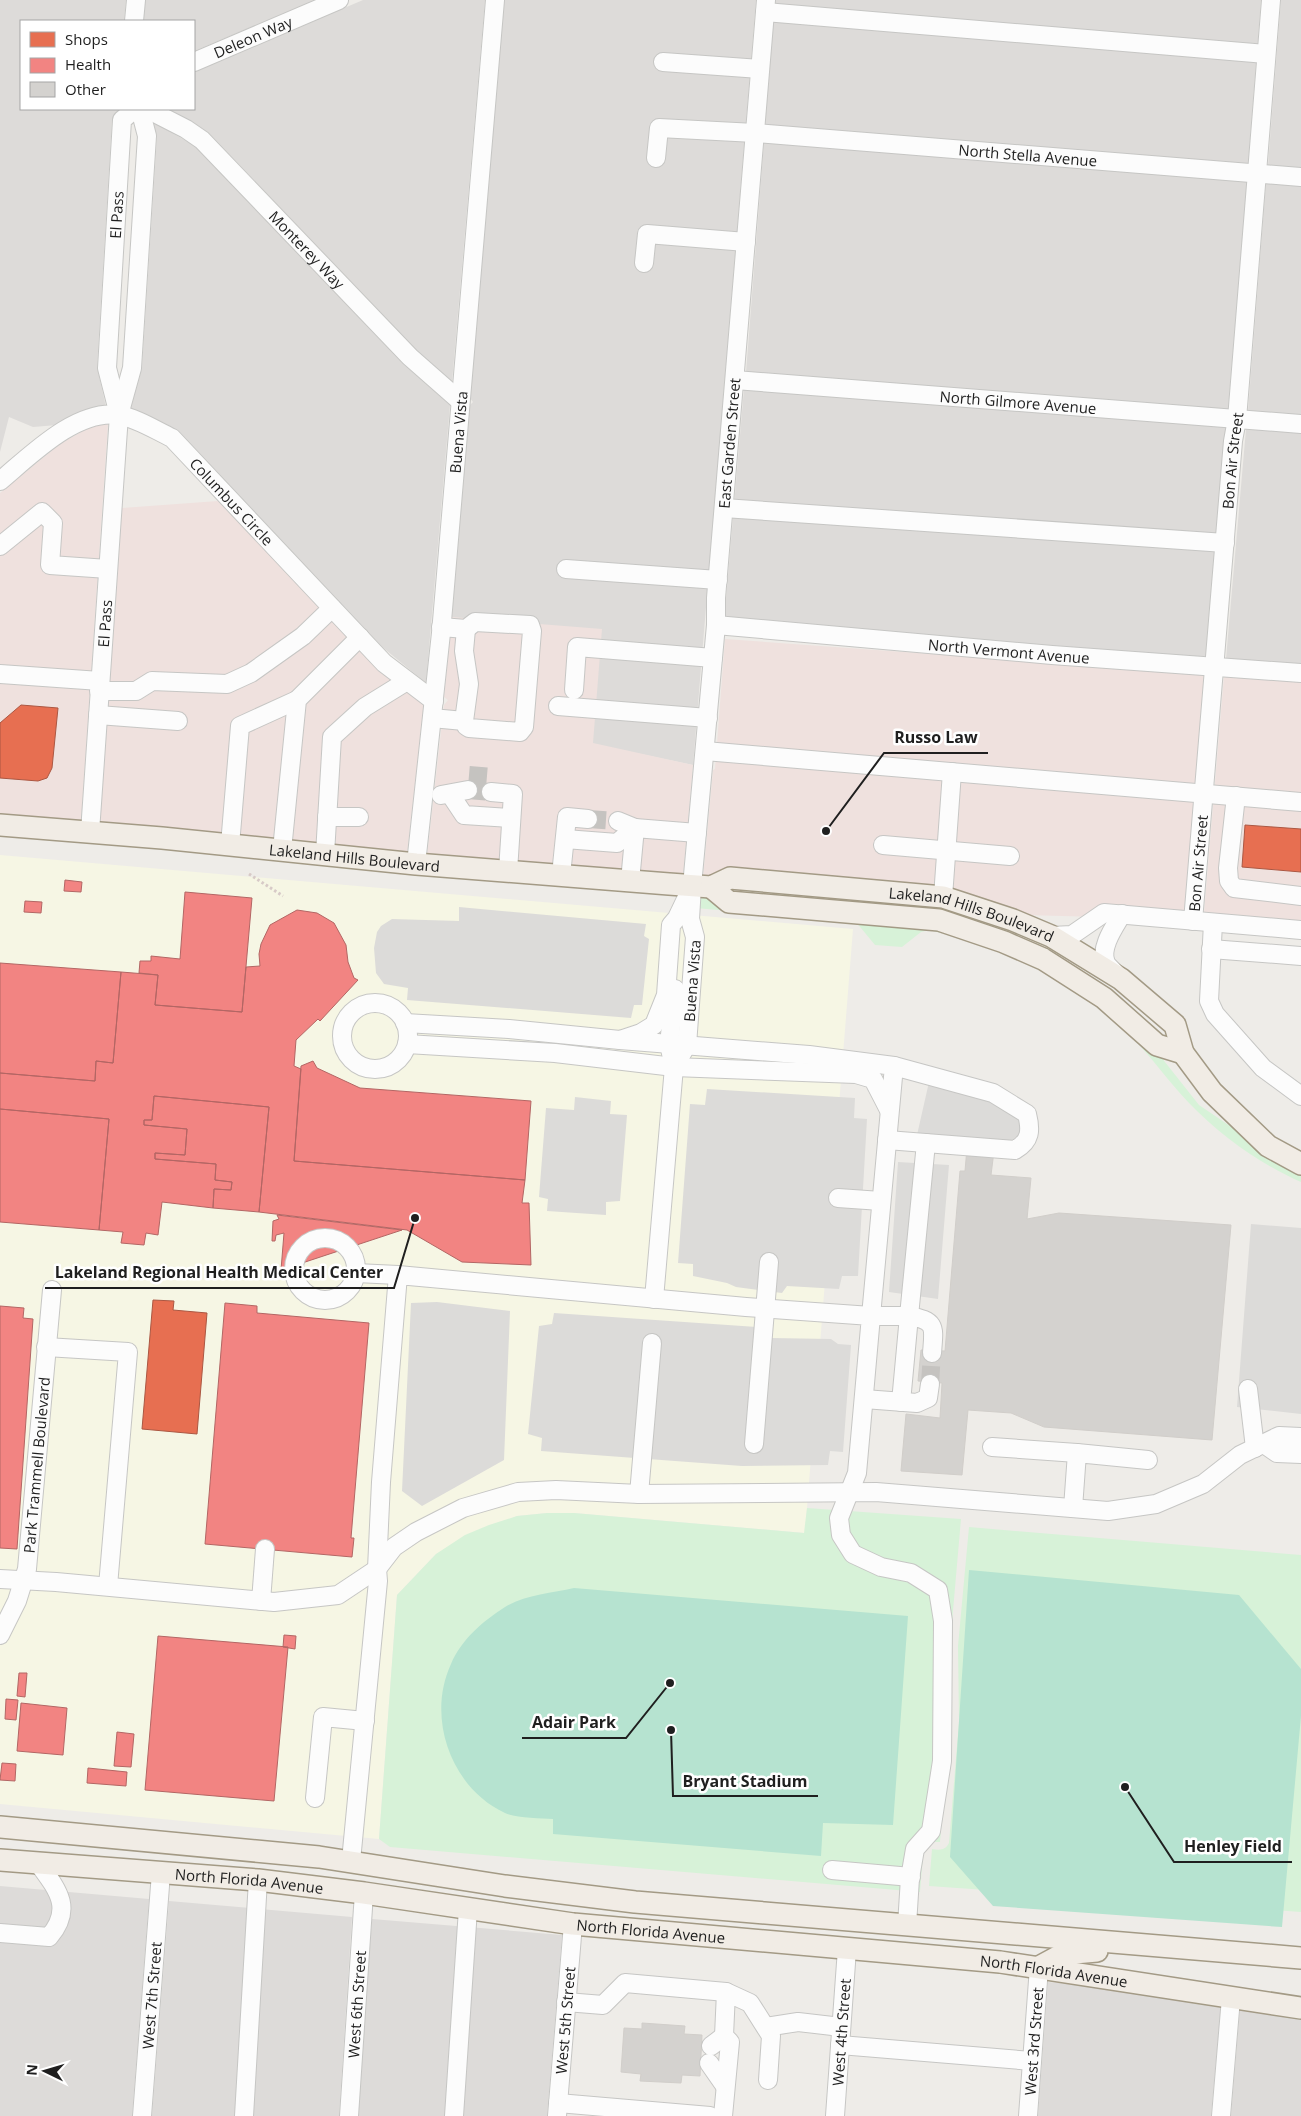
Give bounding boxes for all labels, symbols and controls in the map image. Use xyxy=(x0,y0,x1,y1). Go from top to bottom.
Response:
street label: Deleon Way xyxy=(211,11,296,62)
legend xyxy=(20,20,195,110)
text: Shops xyxy=(65,29,108,49)
text: Health xyxy=(65,54,111,74)
text: Other xyxy=(65,79,106,99)
street label: North Stella Avenue xyxy=(958,139,1098,171)
street label: El Pass xyxy=(105,190,128,239)
street label: Monterey Way xyxy=(265,206,350,293)
street label: East Garden Street xyxy=(714,377,744,509)
street label: North Gilmore Avenue xyxy=(939,386,1097,418)
street label: Buena Vista xyxy=(445,390,472,474)
street label: Bon Air Street xyxy=(1217,412,1247,510)
street label: Columbus Circle xyxy=(185,453,278,550)
street label: El Pass xyxy=(93,599,116,648)
street label: North Vermont Avenue xyxy=(927,634,1090,668)
callout: Russo Law xyxy=(884,722,988,753)
text: Russo Law xyxy=(894,726,978,748)
street label: Bon Air Street xyxy=(1184,814,1212,912)
street label: Lakeland Hills Boulevard xyxy=(268,839,441,876)
street label: Lakeland Hills Boulevard xyxy=(888,882,1057,946)
street label: Buena Vista xyxy=(679,939,705,1023)
callout: Lakeland Regional Health Medical Center xyxy=(45,1257,394,1288)
text: Lakeland Regional Health Medical Center xyxy=(55,1261,383,1283)
street label: Park Trammell Boulevard xyxy=(18,1376,54,1554)
callout: Adair Park xyxy=(522,1707,626,1738)
text: Adair Park xyxy=(532,1711,616,1733)
callout: Bryant Stadium xyxy=(673,1765,818,1796)
text: Bryant Stadium xyxy=(682,1770,808,1792)
callout: Henley Field xyxy=(1174,1831,1292,1862)
text: Henley Field xyxy=(1184,1835,1282,1857)
street label: North Florida Avenue xyxy=(174,1864,325,1898)
street label: North Florida Avenue xyxy=(576,1914,726,1947)
street label: West 7th Street xyxy=(137,1941,166,2050)
street label: West 6th Street xyxy=(343,1950,370,2059)
street label: North Florida Avenue xyxy=(979,1950,1129,1991)
street label: West 5th Street xyxy=(551,1966,579,2075)
street label: West 4th Street xyxy=(827,1978,855,2087)
street label: West 3rd Street xyxy=(1020,1986,1047,2096)
north arrow xyxy=(20,2046,70,2096)
text: N xyxy=(22,2063,42,2076)

